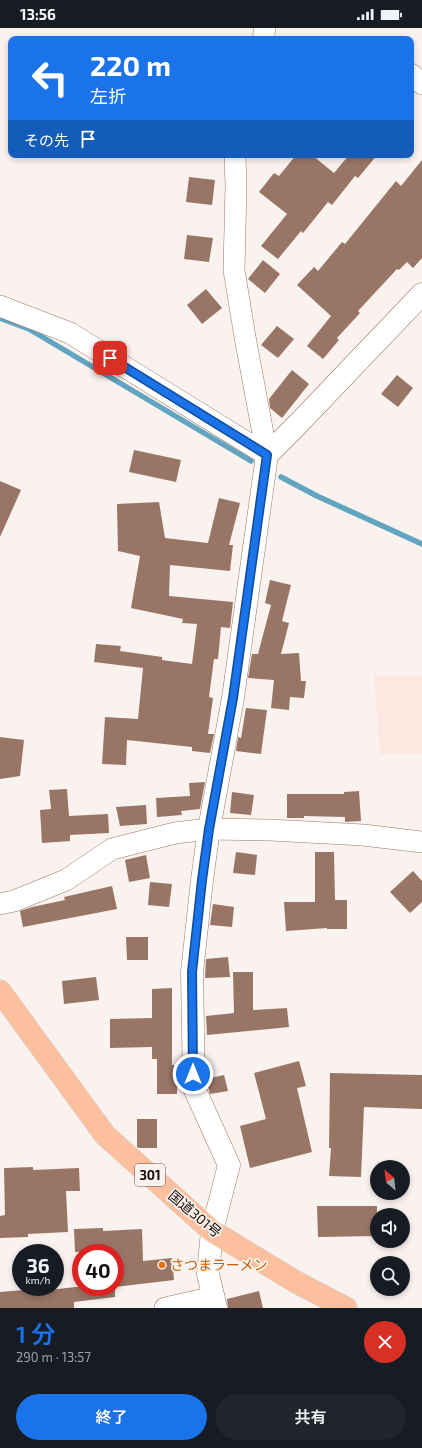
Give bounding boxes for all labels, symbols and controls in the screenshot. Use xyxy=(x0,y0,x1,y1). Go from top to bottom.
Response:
text: 13:56 xyxy=(20,5,56,23)
text: 220 m xyxy=(90,48,171,82)
icon: left xyxy=(24,52,76,104)
text: 左折 xyxy=(90,85,126,107)
icon: arrive xyxy=(77,128,99,150)
text: その先 xyxy=(24,131,69,149)
pin xyxy=(93,341,127,375)
icon: arrive xyxy=(99,347,121,369)
position arrow xyxy=(172,1053,214,1095)
north arrow xyxy=(370,1160,410,1200)
map controls xyxy=(370,1160,410,1296)
road number: 301 xyxy=(135,1164,165,1186)
street label: 国道301号 xyxy=(165,1187,225,1241)
button: sound xyxy=(370,1208,410,1248)
speed limit sign: 40 xyxy=(72,1244,124,1296)
text: 36 xyxy=(26,1253,50,1277)
place label: さつまラーメン xyxy=(170,1256,267,1273)
button: search xyxy=(370,1256,410,1296)
marker: さつまラーメン xyxy=(157,1260,167,1270)
text: km/h xyxy=(26,1274,50,1286)
text: 1 分 xyxy=(16,1319,55,1348)
button: close xyxy=(364,1321,406,1363)
text: 290 m · 13:57 xyxy=(16,1349,91,1365)
button: 終了 xyxy=(16,1394,207,1440)
button: 共有 xyxy=(215,1394,406,1440)

